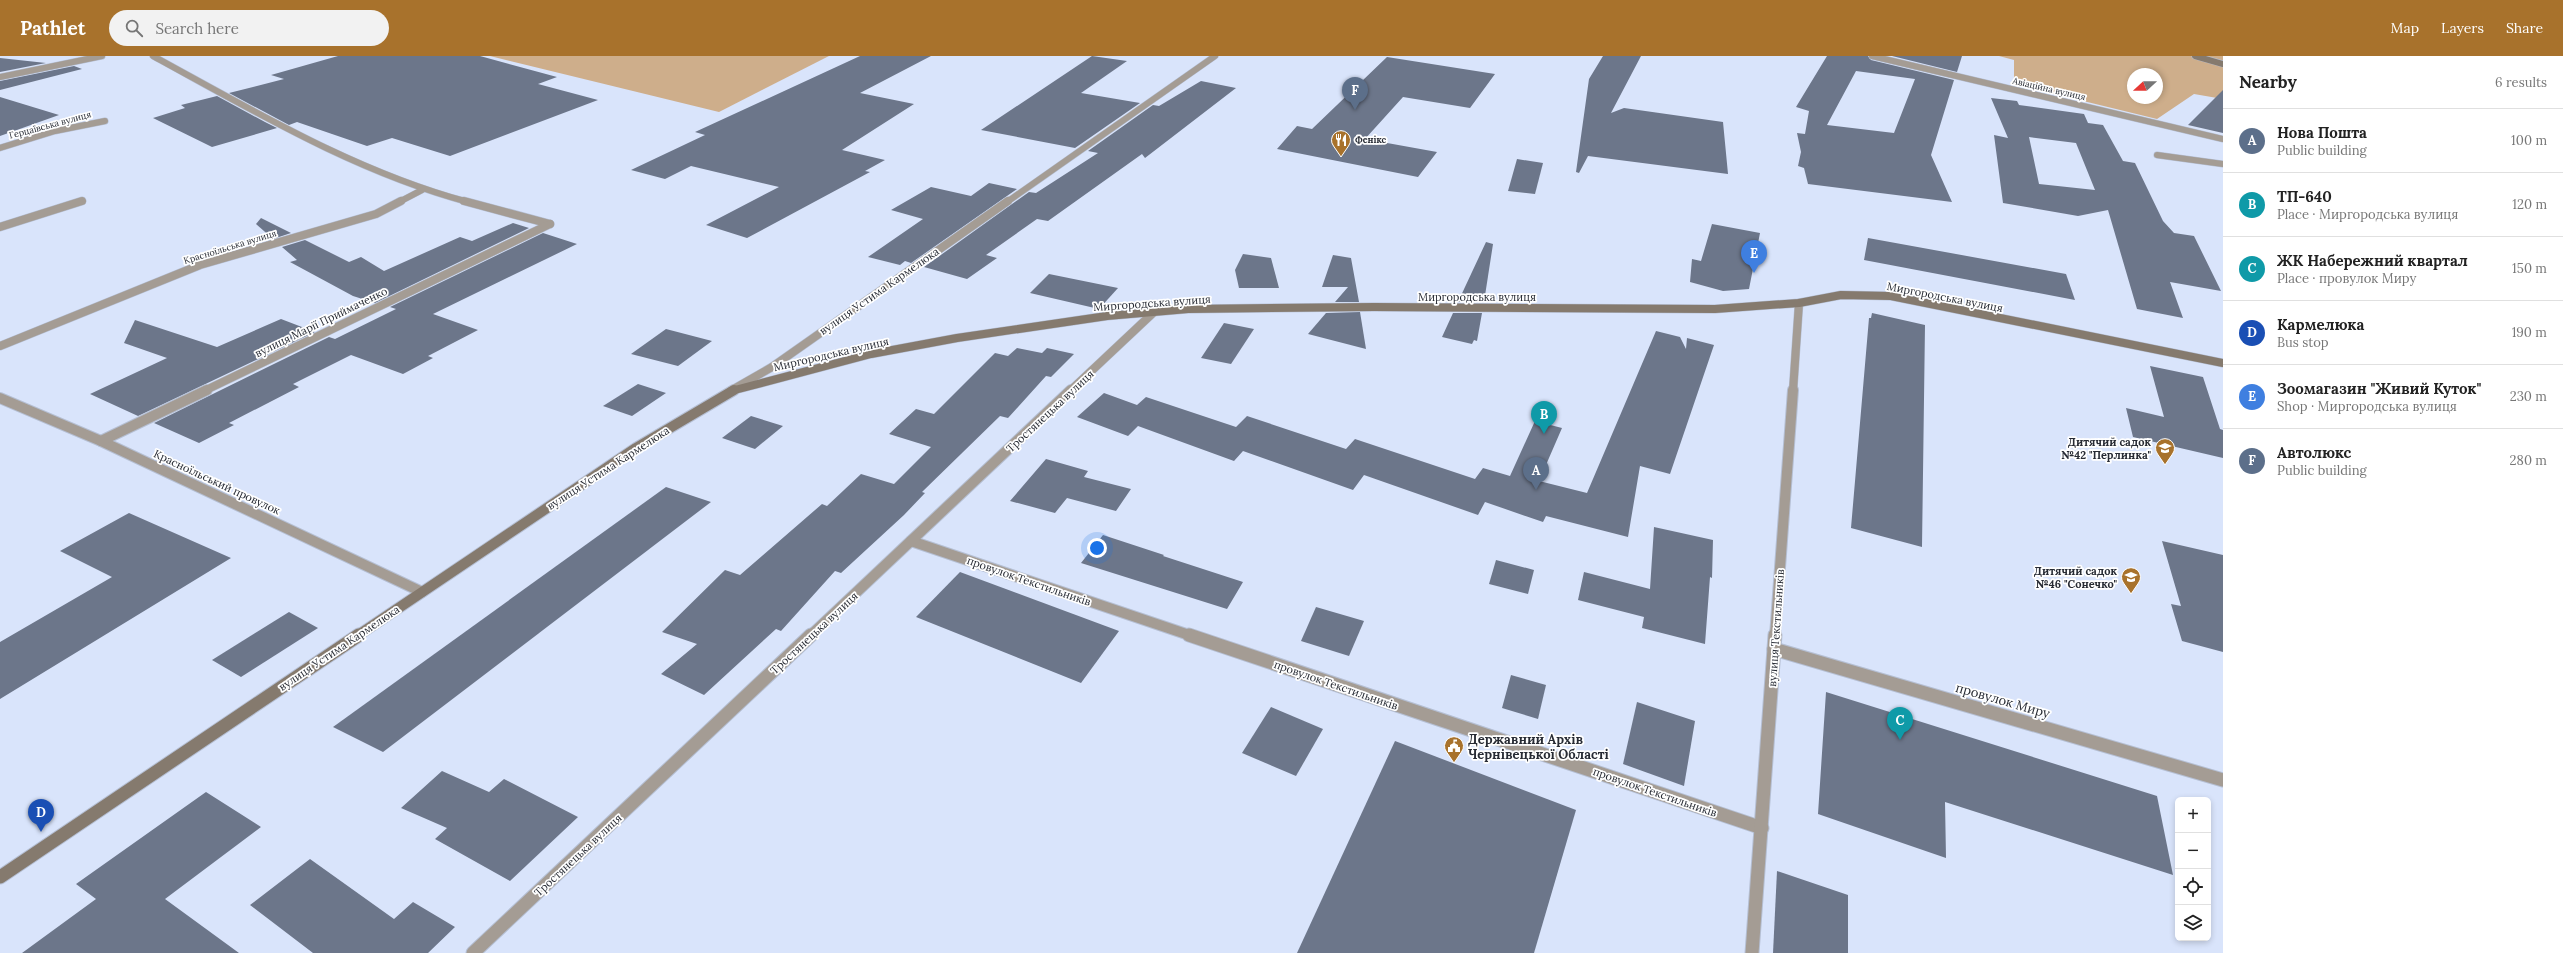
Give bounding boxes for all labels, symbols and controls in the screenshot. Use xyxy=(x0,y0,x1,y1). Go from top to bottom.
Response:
search box xyxy=(109,10,389,46)
text: Pathlet xyxy=(20,16,85,40)
icon: search xyxy=(123,17,145,39)
text: Search here xyxy=(155,19,239,38)
text: Map xyxy=(2391,19,2419,37)
text: Layers xyxy=(2441,19,2484,37)
text: Share xyxy=(2506,19,2543,37)
north arrow xyxy=(2127,68,2163,104)
text: Nearby xyxy=(2239,71,2297,93)
text: 6 results xyxy=(2495,74,2547,91)
street label: Авіаційна вулиця xyxy=(2011,75,2087,102)
pin: F xyxy=(1342,77,1368,110)
street label: Герцаївська вулиця xyxy=(8,108,92,141)
text: Нова Пошта xyxy=(2277,123,2367,142)
restaurant icon: Фенікс xyxy=(1330,129,1352,157)
text: A xyxy=(2248,132,2256,149)
text: 100 m xyxy=(2511,132,2547,149)
place label: Фенікс xyxy=(1355,134,1387,145)
text: Public building xyxy=(2277,142,2367,159)
text: ТП-640 xyxy=(2277,187,2332,206)
text: B xyxy=(2248,196,2256,213)
text: 120 m xyxy=(2512,196,2547,213)
text: Place · Миргородська вулиця xyxy=(2277,206,2458,223)
street label: Красноїльська вулиця xyxy=(182,227,278,266)
pin: E xyxy=(1741,240,1767,273)
street label: вулиця Устима Кармелюка xyxy=(816,244,942,338)
text: ЖК Набережний квартал xyxy=(2277,251,2468,270)
text: C xyxy=(2248,260,2256,277)
text: 150 m xyxy=(2512,260,2547,277)
text: Place · провулок Миру xyxy=(2277,270,2416,287)
street label: Миргородська вулиця xyxy=(1886,279,2004,315)
street label: вулиця Марії Приймаченко xyxy=(252,284,390,360)
street label: Миргородська вулиця xyxy=(1418,290,1536,304)
street label: Миргородська вулиця xyxy=(1093,292,1211,314)
text: Кармелюка xyxy=(2277,315,2364,334)
text: D xyxy=(2247,324,2257,341)
text: 190 m xyxy=(2512,324,2547,341)
street label: Миргородська вулиця xyxy=(772,334,890,374)
text: Bus stop xyxy=(2277,334,2329,351)
street label: Тростянецька вулиця xyxy=(1003,367,1097,455)
text: Зоомагазин "Живий Куток" xyxy=(2277,379,2481,398)
text: E xyxy=(2248,388,2256,405)
text: 230 m xyxy=(2510,388,2547,405)
text: Shop · Миргородська вулиця xyxy=(2277,398,2457,415)
pin: B xyxy=(1531,401,1557,434)
street label: вулиця Устима Кармелюка xyxy=(544,423,672,513)
place label: Дитячий садок №42 "Перлинка" xyxy=(2061,435,2151,462)
school or university icon: Дитячий садок №42 "Перлинка" xyxy=(2154,437,2176,465)
text: Автолюкс xyxy=(2277,443,2351,462)
street label: Красноїльський провулок xyxy=(151,446,283,518)
text: F xyxy=(2248,452,2256,469)
text: 280 m xyxy=(2510,452,2547,469)
pin: A xyxy=(1523,457,1549,490)
text: Public building xyxy=(2277,462,2367,479)
your location xyxy=(1087,538,1107,558)
street label: провулок Текстильників xyxy=(965,553,1093,609)
place label: Дитячий садок №46 "Сонечко" xyxy=(2034,564,2117,591)
school or university icon: Дитячий садок №46 "Сонечко" xyxy=(2120,566,2142,594)
street label: вулиця Текстильників xyxy=(1765,569,1787,687)
street label: Тростянецька вулиця xyxy=(767,589,861,677)
street label: вулиця Устима Кармелюка xyxy=(276,602,402,694)
street label: провулок Текстильників xyxy=(1272,657,1400,713)
street label: провулок Миру xyxy=(1954,679,2052,722)
pin: C xyxy=(1887,707,1913,740)
place label: Державний Архів Чернівецької Області xyxy=(1468,731,1609,763)
public building icon: Державний Архів Чернівецької Області xyxy=(1443,735,1465,763)
street label: провулок Текстильників xyxy=(1591,764,1719,820)
map controls xyxy=(2175,797,2211,941)
button: + xyxy=(2175,797,2211,833)
pin: D xyxy=(28,799,54,832)
street label: Тростянецька вулиця xyxy=(531,811,625,899)
button: − xyxy=(2175,833,2211,869)
button: locate xyxy=(2175,869,2211,905)
button: layers xyxy=(2175,905,2211,941)

